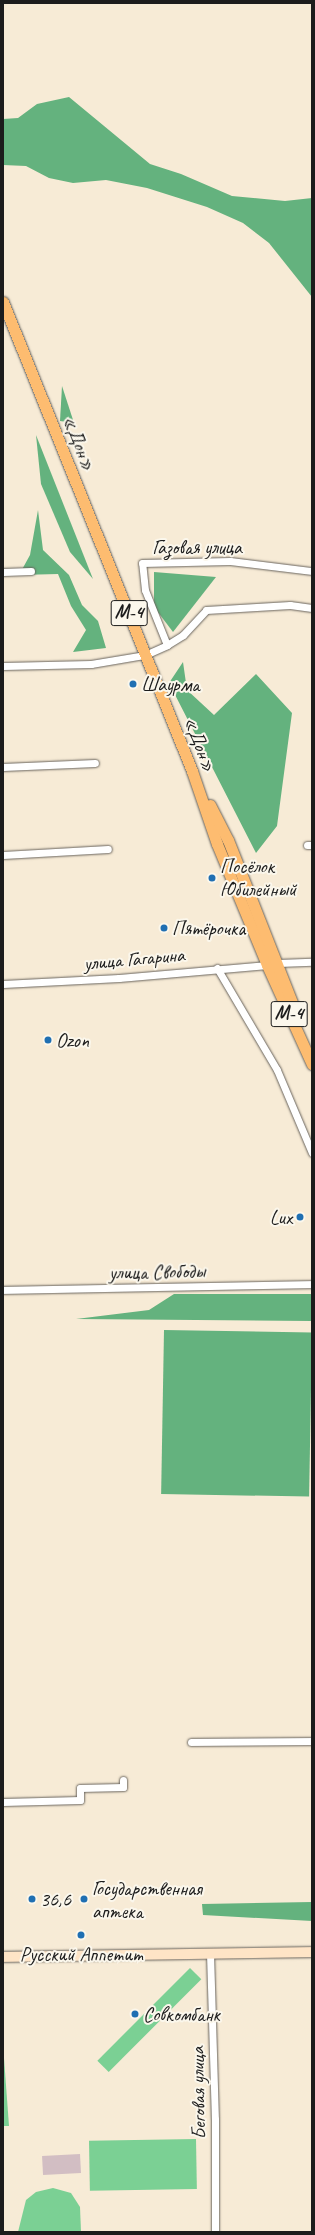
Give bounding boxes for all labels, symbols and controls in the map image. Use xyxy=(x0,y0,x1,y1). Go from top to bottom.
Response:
street label: «Дон» xyxy=(57,412,101,474)
street label: Газовая улица xyxy=(152,535,242,559)
road number: М-4 xyxy=(110,596,148,630)
place label: Шаурма xyxy=(141,672,200,696)
marker: Шаурма xyxy=(128,679,138,689)
street label: «Дон» xyxy=(179,713,221,775)
place label: Посёлок Юбилейный xyxy=(220,854,296,901)
marker: Посёлок Юбилейный xyxy=(207,873,217,883)
place label: Пятёрочка xyxy=(172,916,245,940)
marker: Пятёрочка xyxy=(159,923,169,933)
street label: улица Гагарина xyxy=(82,943,186,975)
road number: М-4 xyxy=(270,997,308,1031)
place label: Ozon xyxy=(56,1028,89,1052)
marker: Ozon xyxy=(43,1035,53,1045)
place label: Lux xyxy=(270,1205,292,1229)
marker: Lux xyxy=(295,1212,305,1222)
street label: улица Свободы xyxy=(110,1259,204,1285)
place label: Государственная аптека xyxy=(92,1876,202,1923)
place label: 36,6 xyxy=(40,1887,71,1911)
marker: 36,6 xyxy=(27,1894,37,1904)
marker: Государственная аптека xyxy=(79,1894,89,1904)
marker: Русский Аппетит xyxy=(76,1930,86,1940)
place label: Русский Аппетит xyxy=(20,1942,142,1966)
place label: Совкомбанк xyxy=(143,2002,220,2026)
marker: Совкомбанк xyxy=(130,2009,140,2019)
street label: Беговая улица xyxy=(185,2046,211,2140)

